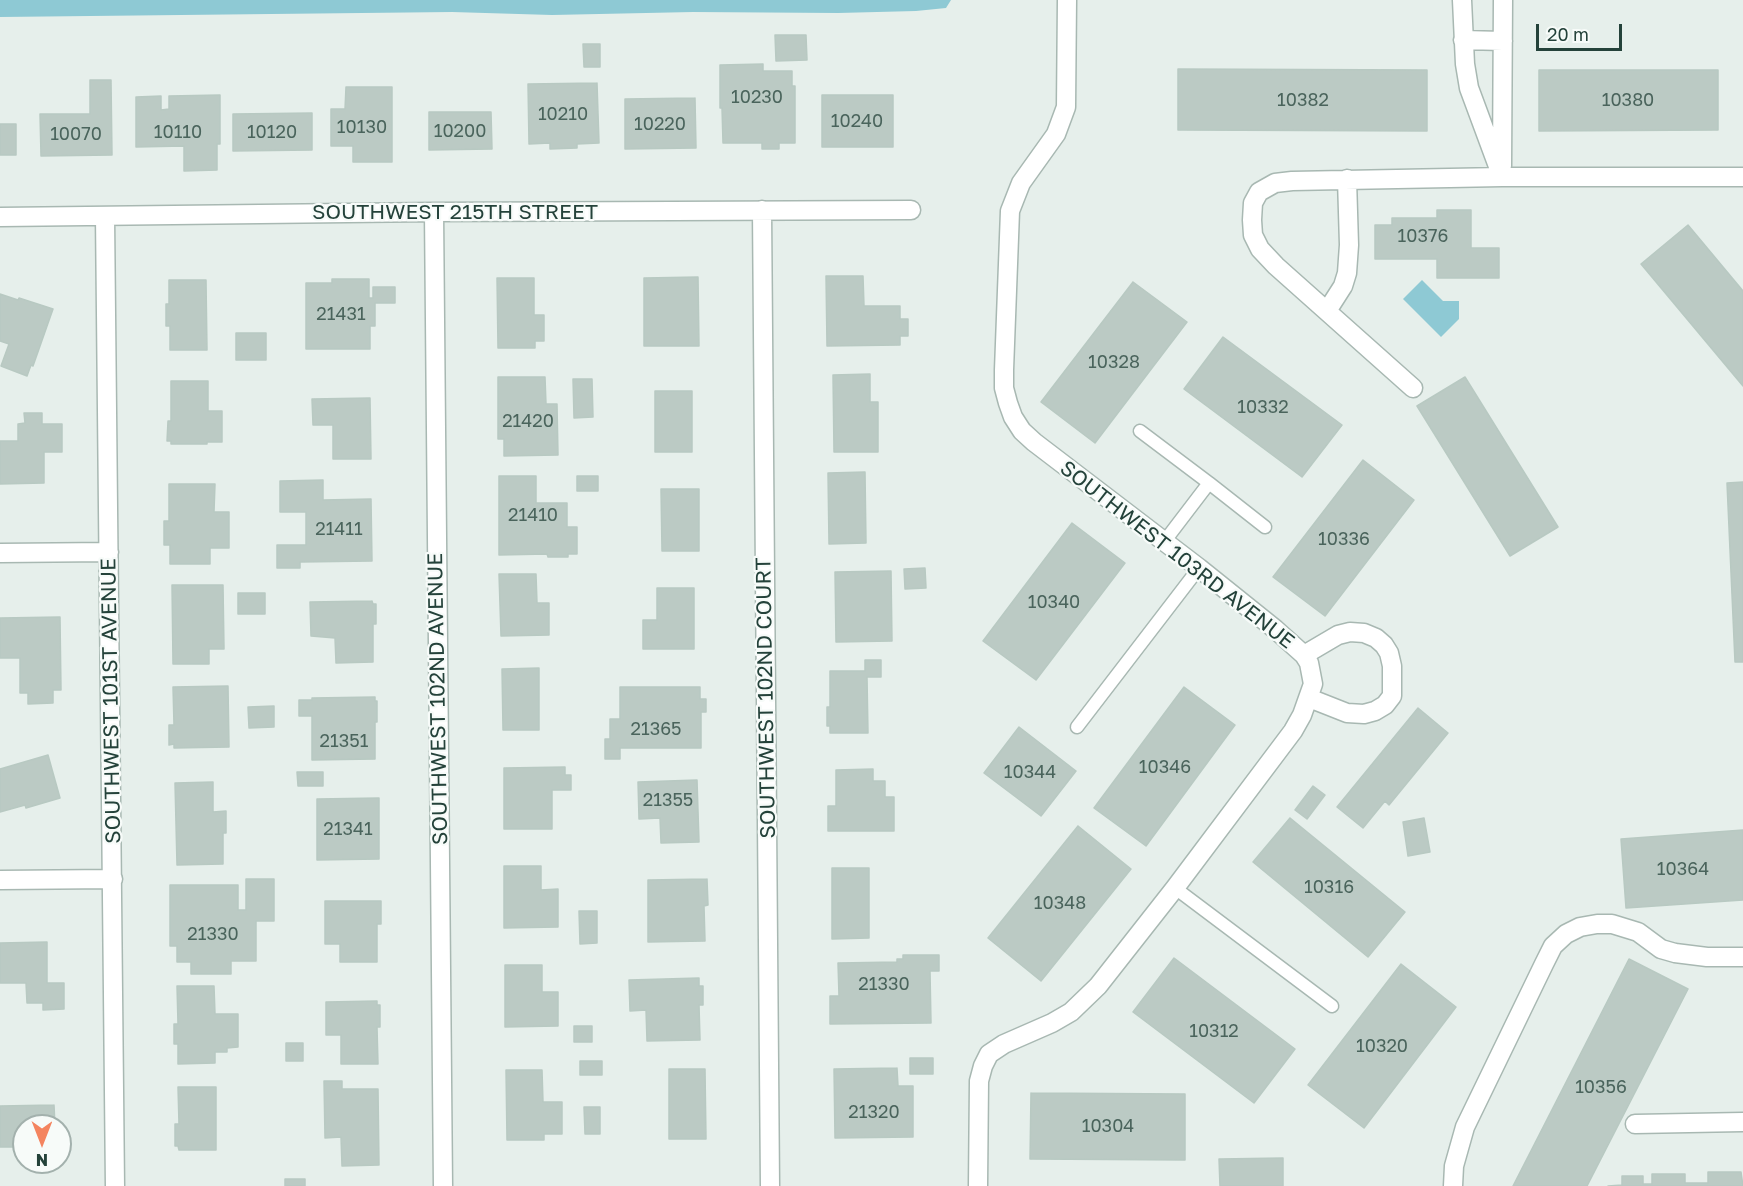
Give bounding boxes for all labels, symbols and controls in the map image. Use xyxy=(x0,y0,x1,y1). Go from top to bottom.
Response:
scale bar xyxy=(1539,12,1624,50)
text: 20 m xyxy=(1547,23,1589,45)
house number: 10230 xyxy=(731,86,783,108)
house number: 10382 xyxy=(1277,89,1329,111)
house number: 10380 xyxy=(1602,89,1654,111)
house number: 10210 xyxy=(538,103,588,125)
house number: 10240 xyxy=(831,110,883,132)
house number: 10220 xyxy=(634,113,686,135)
house number: 10130 xyxy=(337,116,387,138)
house number: 10200 xyxy=(434,120,486,142)
house number: 10110 xyxy=(154,121,202,143)
house number: 10120 xyxy=(247,121,297,143)
house number: 10070 xyxy=(50,123,102,145)
street label: SOUTHWEST 215TH STREET xyxy=(312,199,598,225)
house number: 10376 xyxy=(1398,225,1448,247)
house number: 21431 xyxy=(316,303,366,325)
house number: 10328 xyxy=(1088,351,1140,373)
house number: 10332 xyxy=(1237,396,1289,418)
house number: 21420 xyxy=(502,410,554,432)
street label: SOUTHWEST 103RD AVENUE xyxy=(1055,456,1299,654)
house number: 21410 xyxy=(508,504,558,526)
house number: 21411 xyxy=(315,518,363,540)
house number: 10336 xyxy=(1318,528,1370,550)
street label: SOUTHWEST 102ND AVENUE xyxy=(423,553,453,845)
street label: SOUTHWEST 102ND COURT xyxy=(751,557,781,839)
street label: SOUTHWEST 101ST AVENUE xyxy=(96,558,126,844)
house number: 10340 xyxy=(1028,591,1080,613)
house number: 21365 xyxy=(630,718,682,740)
house number: 21351 xyxy=(320,730,368,752)
house number: 10346 xyxy=(1139,756,1191,778)
house number: 10344 xyxy=(1004,761,1056,783)
house number: 21355 xyxy=(643,789,693,811)
house number: 21341 xyxy=(323,818,373,840)
house number: 10364 xyxy=(1657,858,1709,880)
house number: 10316 xyxy=(1304,876,1354,898)
house number: 10348 xyxy=(1034,892,1086,914)
house number: 21330 xyxy=(187,923,239,945)
house number: 21330 xyxy=(858,973,910,995)
house number: 10312 xyxy=(1189,1020,1239,1042)
house number: 10320 xyxy=(1356,1035,1408,1057)
house number: 10356 xyxy=(1575,1076,1627,1098)
house number: 21320 xyxy=(848,1101,900,1123)
north arrow xyxy=(12,1114,72,1174)
house number: 10304 xyxy=(1082,1115,1134,1137)
text: N xyxy=(36,1150,48,1170)

